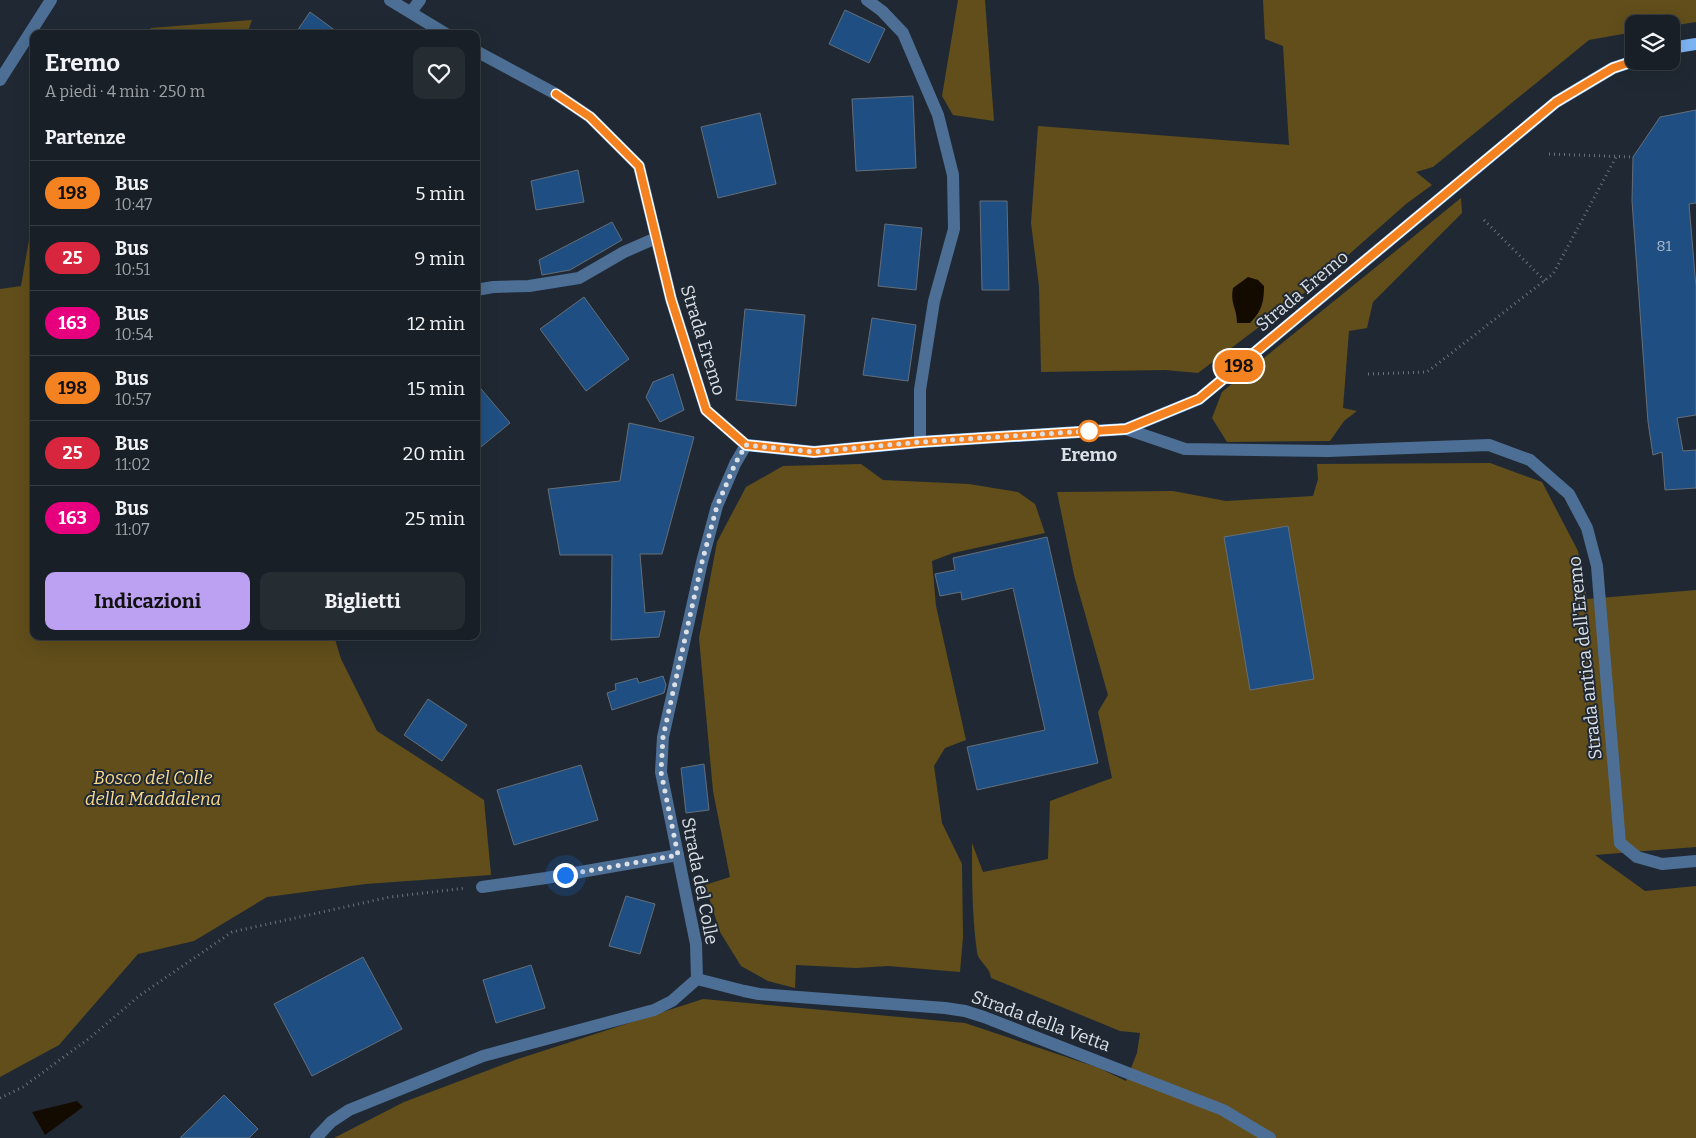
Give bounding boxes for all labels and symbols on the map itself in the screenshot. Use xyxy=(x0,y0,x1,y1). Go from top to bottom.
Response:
house number: 81 xyxy=(1656,237,1672,255)
street label: Strada Eremo xyxy=(1251,246,1353,336)
street label: Strada Eremo xyxy=(676,282,730,398)
line badge: 198 xyxy=(1210,350,1268,382)
marker: Eremo xyxy=(1078,420,1100,442)
place label: Eremo xyxy=(1061,444,1117,466)
street label: Strada antica dell'Eremo xyxy=(1563,555,1607,761)
park label: Bosco del Colle della Maddalena xyxy=(85,767,221,810)
street label: Strada del Colle xyxy=(677,815,723,947)
your location xyxy=(553,863,578,888)
street label: Strada della Vetta xyxy=(969,986,1113,1056)

